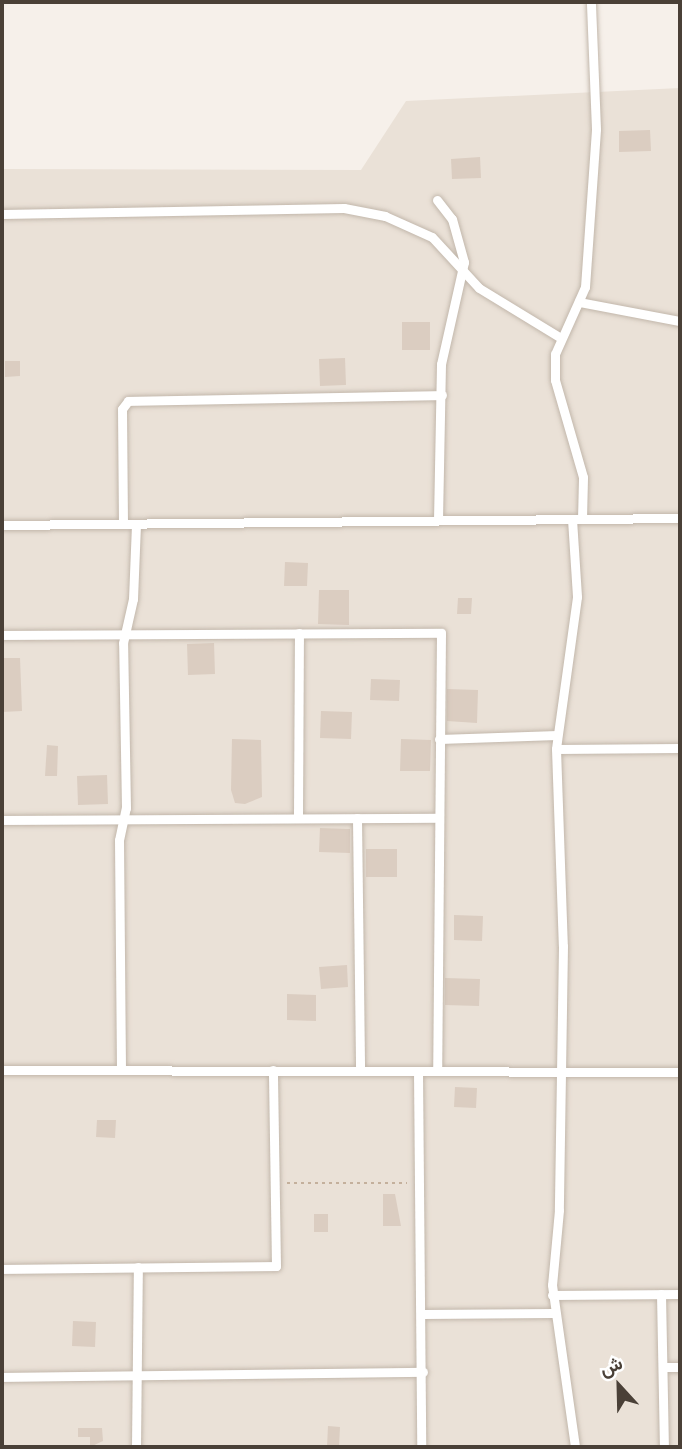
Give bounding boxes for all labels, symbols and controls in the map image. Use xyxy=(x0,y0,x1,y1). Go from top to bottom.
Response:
north arrow xyxy=(584,1351,654,1421)
text: ش xyxy=(596,1351,626,1381)

